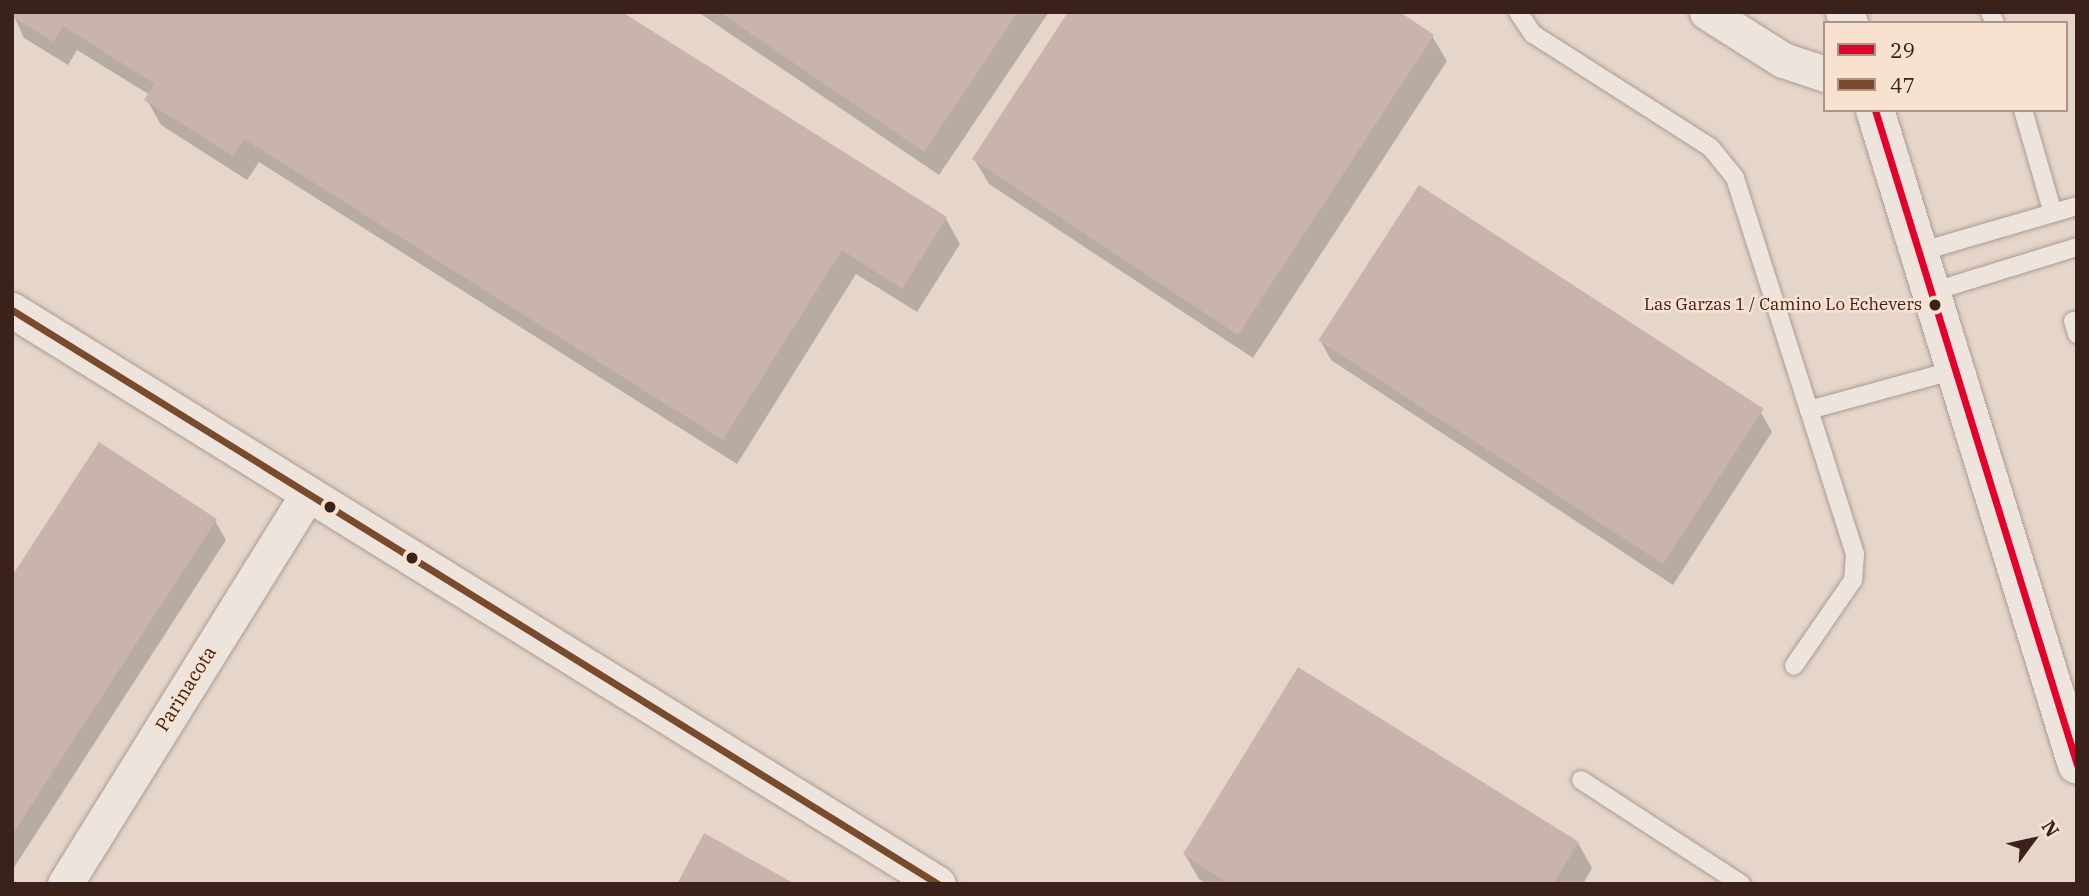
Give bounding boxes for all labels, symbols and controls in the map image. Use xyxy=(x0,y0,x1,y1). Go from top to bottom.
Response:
legend xyxy=(1823,21,2068,112)
text: 29 xyxy=(1890,36,1915,64)
text: 47 xyxy=(1890,71,1915,99)
place label: Las Garzas 1 / Camino Lo Echevers xyxy=(1644,295,1922,315)
marker: Las Garzas 1 / Camino Lo Echevers xyxy=(1928,298,1942,312)
unlabelled marker xyxy=(323,500,337,514)
unlabelled marker xyxy=(405,551,419,565)
street label: Parinacota xyxy=(151,642,221,736)
north arrow xyxy=(1998,805,2068,875)
text: N xyxy=(2036,816,2065,841)

